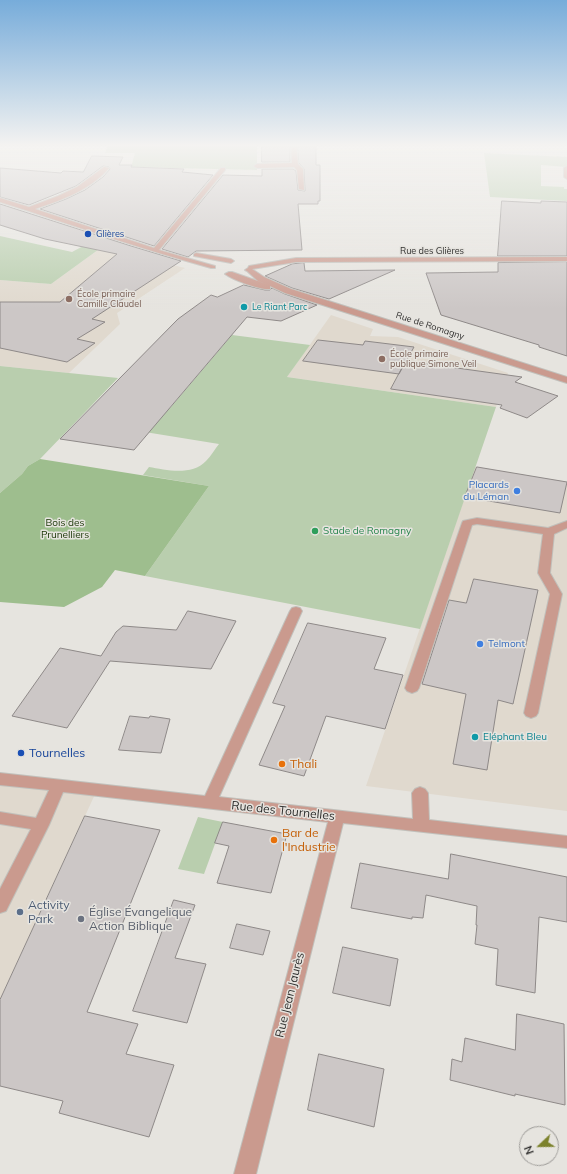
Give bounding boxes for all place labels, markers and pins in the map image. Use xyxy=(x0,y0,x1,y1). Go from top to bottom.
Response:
marker: Glières xyxy=(83,229,93,239)
place label: Glières xyxy=(96,229,124,239)
place label: École primaire Camille Claudel xyxy=(77,289,141,310)
marker: École primaire Camille Claudel xyxy=(64,294,74,304)
marker: Le Riant Parc xyxy=(239,302,249,312)
place label: Le Riant Parc xyxy=(252,302,307,312)
place label: École primaire publique Simone Veil xyxy=(390,349,476,370)
marker: École primaire publique Simone Veil xyxy=(377,354,387,364)
place label: Placards du Léman xyxy=(463,479,509,502)
marker: Placards du Léman xyxy=(512,486,522,496)
place label: Stade de Romagny xyxy=(323,525,411,537)
marker: Stade de Romagny xyxy=(310,526,320,536)
place label: Telmont xyxy=(488,638,525,650)
marker: Telmont xyxy=(475,639,485,649)
place label: Eléphant Bleu xyxy=(483,731,547,743)
marker: Eléphant Bleu xyxy=(470,732,480,742)
place label: Tournelles xyxy=(29,746,85,760)
marker: Tournelles xyxy=(16,748,26,758)
place label: Thali xyxy=(290,757,317,771)
marker: Thali xyxy=(277,759,287,769)
place label: Bar de l'Industrie xyxy=(282,826,336,854)
marker: Bar de l'Industrie xyxy=(269,835,279,845)
place label: Activity Park xyxy=(28,898,70,926)
place label: Église Évangelique Action Biblique xyxy=(89,905,192,933)
marker: Activity Park xyxy=(15,907,25,917)
marker: Église Évangelique Action Biblique xyxy=(76,914,86,924)

